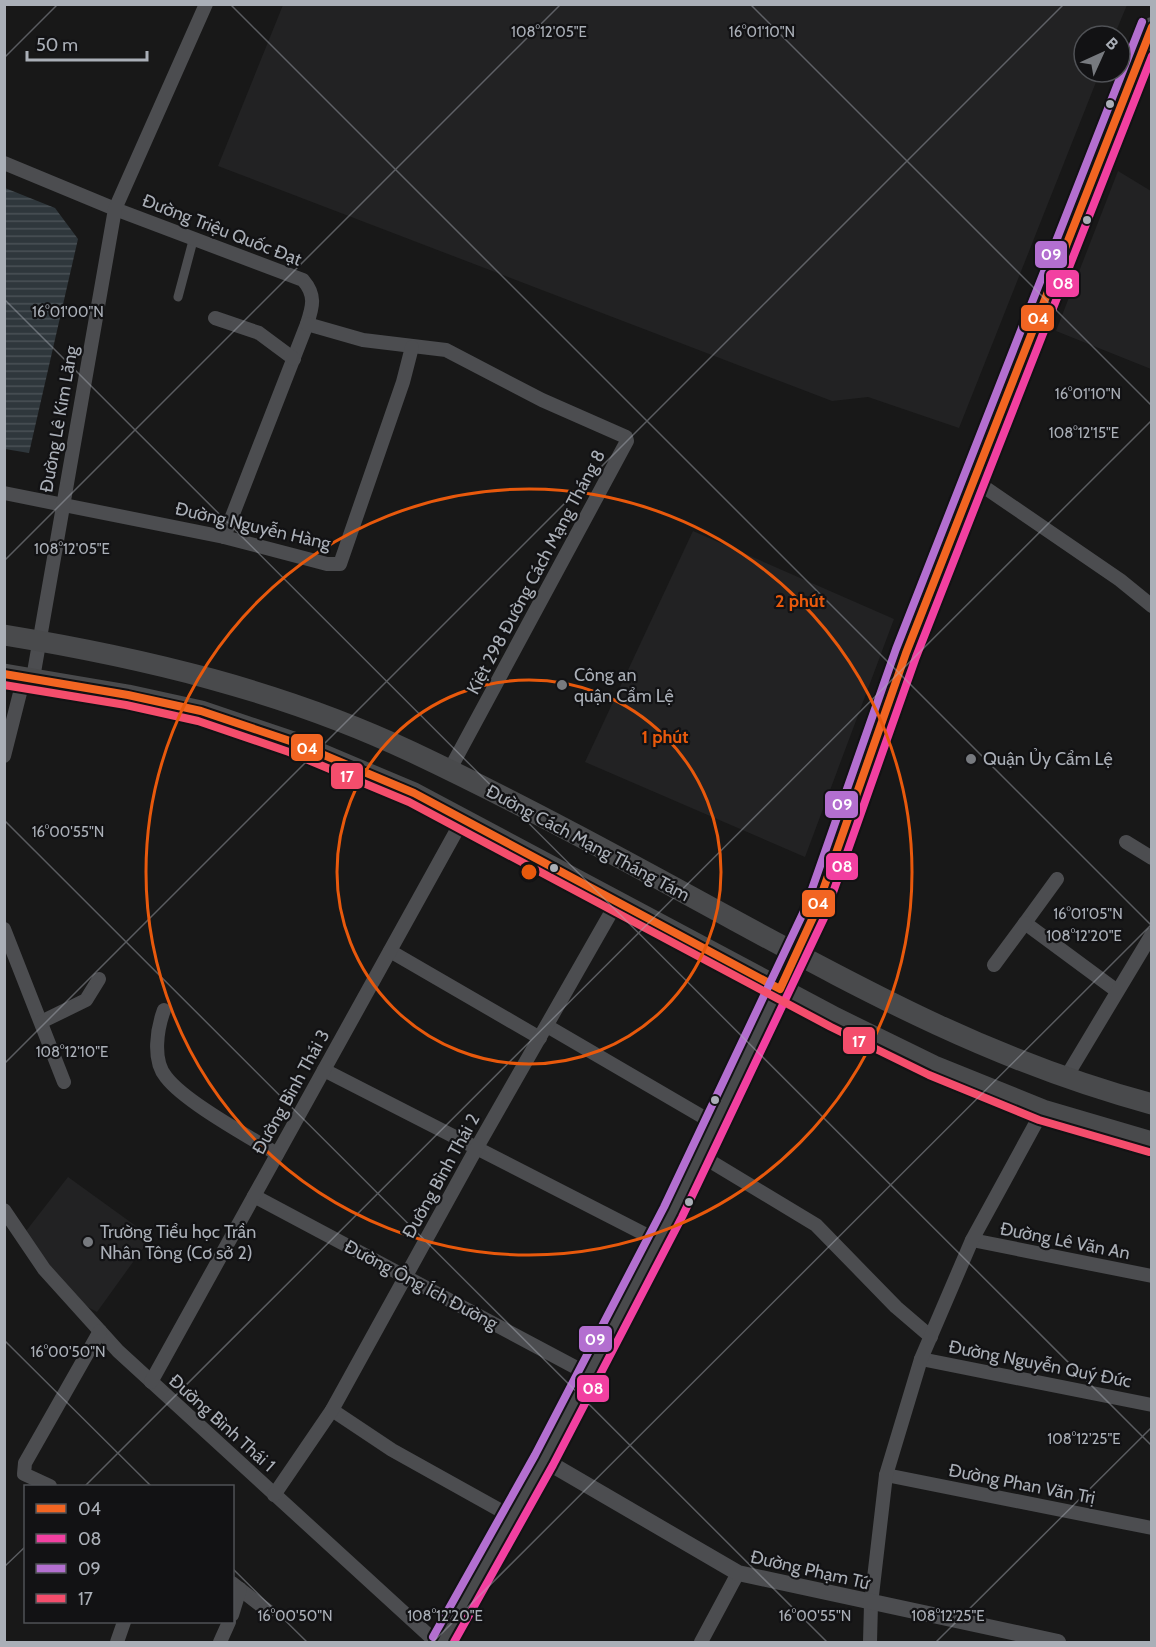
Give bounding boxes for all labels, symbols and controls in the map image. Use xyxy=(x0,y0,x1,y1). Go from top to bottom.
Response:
text: 108°12'05"E xyxy=(511,23,587,41)
text: 16°01'10"N xyxy=(729,23,795,41)
scale bar xyxy=(27,24,147,62)
north arrow xyxy=(1072,24,1132,84)
text: B xyxy=(1102,33,1123,54)
text: 50 m xyxy=(36,34,78,56)
unlabelled marker xyxy=(1104,98,1116,110)
street label: Đường Triệu Quốc Đạt xyxy=(139,189,305,271)
unlabelled marker xyxy=(1081,214,1093,226)
line badge: 09 xyxy=(1034,240,1068,269)
text: 09 xyxy=(1041,245,1061,264)
line badge: 08 xyxy=(1045,269,1080,298)
text: 08 xyxy=(1053,274,1073,293)
text: 16°01'00"N xyxy=(32,303,104,321)
line badge: 04 xyxy=(1020,304,1055,332)
text: 04 xyxy=(1027,309,1049,328)
street label: Đường Lê Kim Lăng xyxy=(35,343,83,494)
text: 16°01'10"N xyxy=(1055,385,1121,403)
text: 108°12'15"E xyxy=(1049,424,1119,442)
street label: Kiệt 298 Đường Cách Mạng Tháng 8 xyxy=(462,446,610,698)
street label: Đường Nguyễn Hàng xyxy=(173,497,334,555)
text: 108°12'05"E xyxy=(34,540,110,558)
text: 2 phút xyxy=(775,590,825,612)
place label: Công an quận Cẩm Lệ xyxy=(574,664,674,707)
marker: Công an quận Cẩm Lệ xyxy=(555,678,569,692)
text: 1 phút xyxy=(642,726,688,748)
line badge: 04 xyxy=(290,733,324,762)
text: 04 xyxy=(296,739,318,758)
place label: Quận Ủy Cẩm Lệ xyxy=(983,748,1113,770)
marker: Quận Ủy Cẩm Lệ xyxy=(964,752,978,766)
line badge: 17 xyxy=(330,762,364,790)
text: 17 xyxy=(340,767,355,786)
street label: Đường Cách Mạng Tháng Tám xyxy=(482,780,694,906)
line badge: 09 xyxy=(824,790,859,819)
text: 09 xyxy=(832,795,852,814)
text: 16°00'55"N xyxy=(32,823,104,841)
line badge: 08 xyxy=(825,852,859,881)
text: 08 xyxy=(832,857,852,876)
centre of rings xyxy=(519,862,539,882)
unlabelled marker xyxy=(548,862,560,874)
line badge: 04 xyxy=(801,889,836,918)
text: 04 xyxy=(807,894,829,913)
text: 16°01'05"N xyxy=(1053,905,1123,923)
text: 108°12'20"E xyxy=(1046,927,1122,945)
street label: Đường Bình Thái 3 xyxy=(248,1026,334,1158)
line badge: 17 xyxy=(842,1026,876,1055)
text: 17 xyxy=(852,1032,867,1051)
text: 108°12'10"E xyxy=(36,1043,108,1061)
unlabelled marker xyxy=(709,1094,721,1106)
street label: Đường Bình Thái 2 xyxy=(398,1110,484,1242)
unlabelled marker xyxy=(683,1196,695,1208)
street label: Đường Lê Văn An xyxy=(998,1218,1132,1264)
place label: Trường Tiểu học Trần Nhân Tông (Cơ sở 2) xyxy=(100,1221,256,1264)
marker: Trường Tiểu học Trần Nhân Tông (Cơ sở 2) xyxy=(81,1235,95,1249)
street label: Đường Ông Ích Đường xyxy=(341,1235,502,1335)
line badge: 09 xyxy=(578,1325,613,1353)
text: 09 xyxy=(585,1330,605,1349)
street label: Đường Nguyễn Quý Đức xyxy=(947,1335,1133,1393)
text: 16°00'50"N xyxy=(30,1343,106,1361)
street label: Đường Bình Thái 1 xyxy=(164,1369,280,1477)
line badge: 08 xyxy=(576,1374,610,1403)
text: 08 xyxy=(583,1379,603,1398)
text: 108°12'25"E xyxy=(1047,1430,1121,1448)
street label: Đường Phan Văn Trị xyxy=(947,1459,1097,1509)
legend xyxy=(24,1485,234,1623)
text: 04 xyxy=(78,1498,101,1520)
text: 08 xyxy=(78,1528,101,1550)
street label: Đường Phạm Tứ xyxy=(748,1546,873,1595)
text: 09 xyxy=(78,1558,101,1580)
text: 17 xyxy=(78,1588,93,1610)
text: 16°00'50"N xyxy=(257,1607,333,1625)
text: 108°12'20"E xyxy=(407,1607,483,1625)
text: 16°00'55"N xyxy=(779,1607,851,1625)
text: 108°12'25"E xyxy=(911,1607,985,1625)

